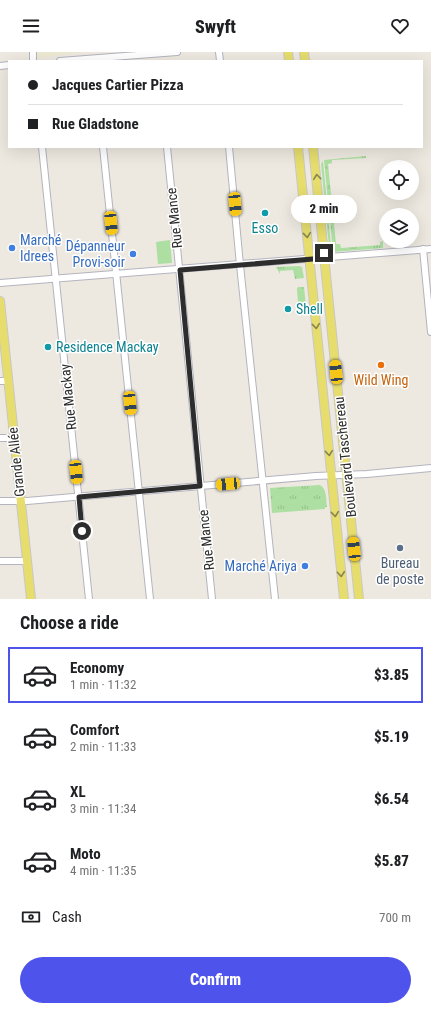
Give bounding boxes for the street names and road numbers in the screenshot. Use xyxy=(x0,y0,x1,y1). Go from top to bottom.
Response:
street label: Rue Mance xyxy=(163,186,185,249)
street label: Rue Mackay xyxy=(57,363,79,431)
street label: Boulevard Taschereau xyxy=(331,396,359,518)
street label: Grande Allée xyxy=(4,426,28,498)
street label: Rue Mance xyxy=(195,508,217,571)

